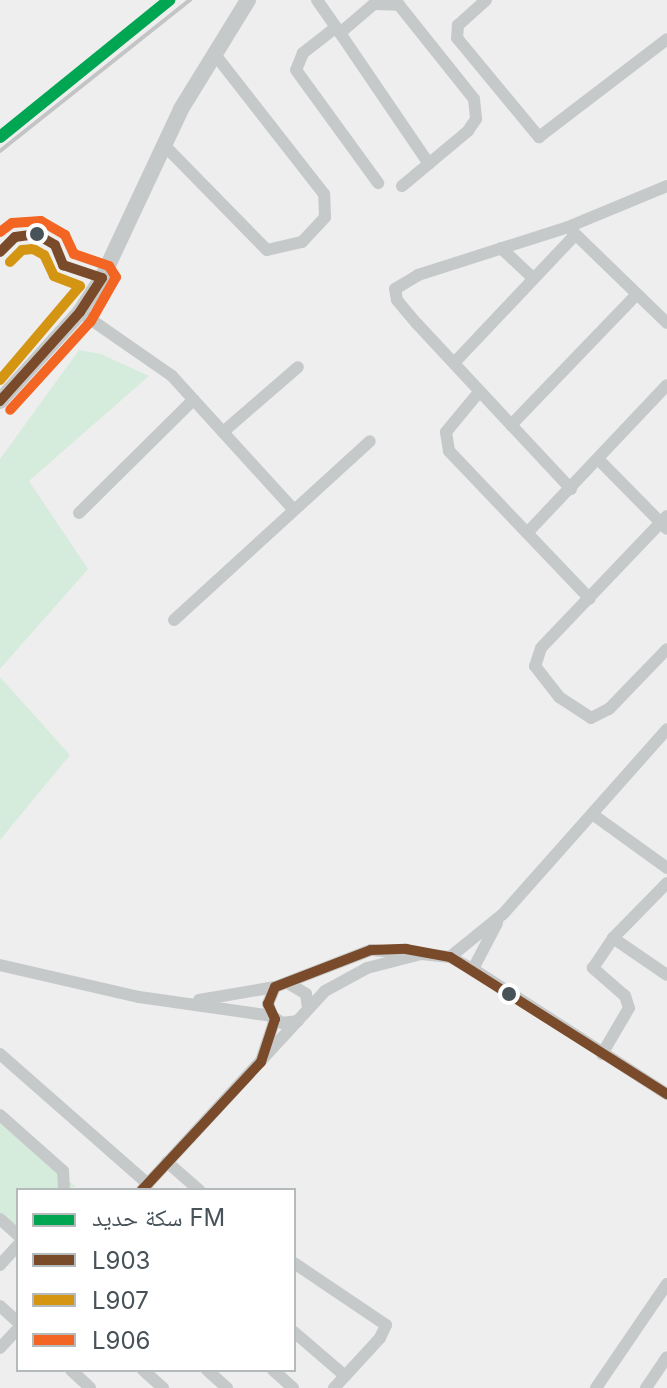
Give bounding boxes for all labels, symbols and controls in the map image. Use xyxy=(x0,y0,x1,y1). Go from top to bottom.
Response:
unlabelled marker xyxy=(29,226,45,242)
unlabelled marker xyxy=(501,986,517,1002)
legend xyxy=(16,1188,296,1372)
text: سكة حديد FM xyxy=(92,1203,225,1232)
text: L903 xyxy=(92,1246,150,1275)
text: L907 xyxy=(92,1286,149,1315)
text: L906 xyxy=(92,1326,150,1355)

